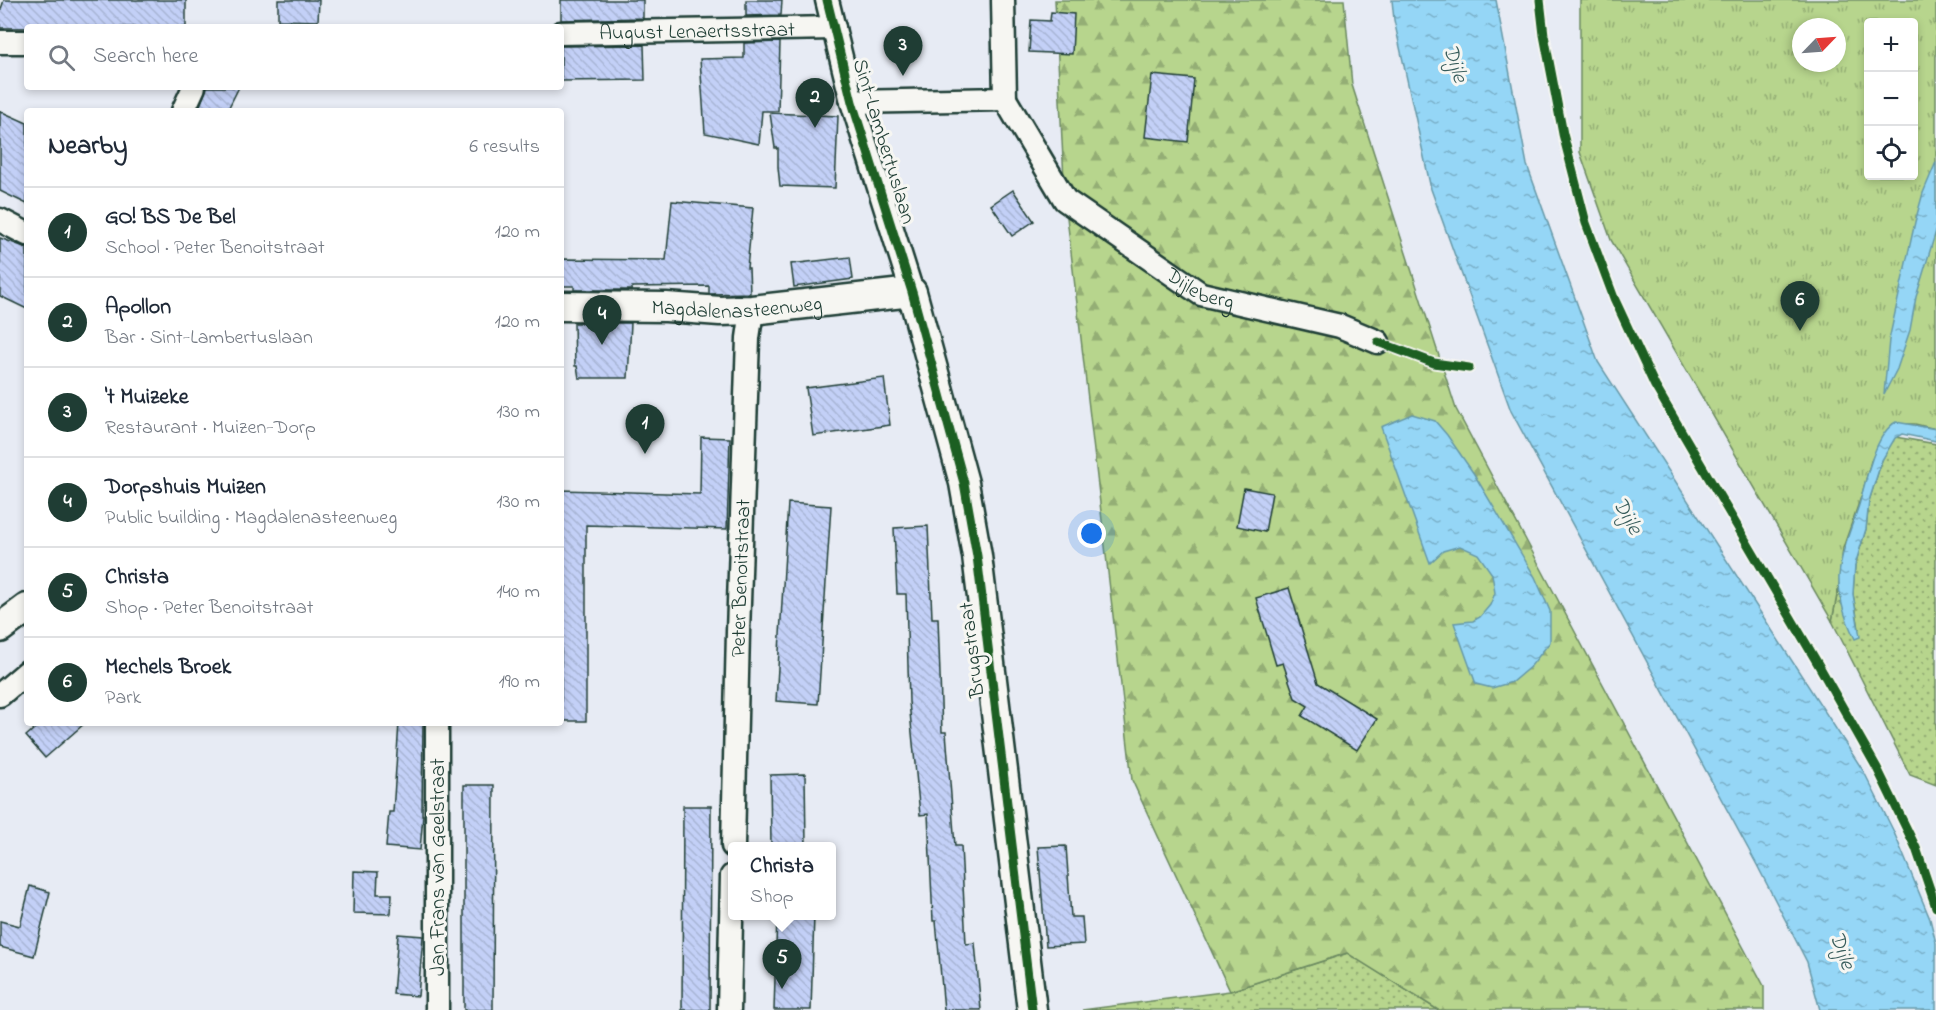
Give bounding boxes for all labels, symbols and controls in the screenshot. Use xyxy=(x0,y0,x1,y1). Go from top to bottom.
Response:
street label: August Lenaertsstraat xyxy=(599,16,795,51)
north arrow xyxy=(1792,18,1846,72)
map controls xyxy=(1864,18,1918,180)
button: + xyxy=(1864,18,1918,72)
search box xyxy=(24,24,564,90)
pin: 3 xyxy=(884,26,922,76)
icon: search xyxy=(45,41,78,74)
text: Search here xyxy=(93,41,198,73)
water label: Dijle xyxy=(1433,41,1475,88)
street label: Sint-Lambertuslaan xyxy=(844,55,922,228)
button: − xyxy=(1864,72,1918,126)
pin: 2 xyxy=(796,78,834,128)
button: locate xyxy=(1864,126,1918,180)
text: Nearby xyxy=(48,128,127,166)
text: 6 results xyxy=(469,133,540,162)
text: GO! BS De Bel xyxy=(105,202,236,234)
text: 1 xyxy=(64,218,71,247)
text: 120 m xyxy=(495,218,540,247)
text: School · Peter Benoitstraat xyxy=(105,234,325,263)
street label: Dijleberg xyxy=(1158,260,1237,320)
pin: 6 xyxy=(1780,282,1820,331)
street label: Magdalenasteenweg xyxy=(651,289,824,328)
text: Apollon xyxy=(105,292,171,324)
pin: 4 xyxy=(582,296,622,345)
text: 2 xyxy=(63,308,72,337)
text: 120 m xyxy=(495,308,540,337)
text: Bar · Sint-Lambertuslaan xyxy=(105,324,313,353)
text: 't Muizeke xyxy=(105,382,189,414)
text: 3 xyxy=(63,398,72,427)
text: 130 m xyxy=(496,398,540,427)
pin: 1 xyxy=(626,404,664,454)
text: Restaurant · Muizen-Dorp xyxy=(105,414,316,443)
text: Dorpshuis Muizen xyxy=(105,472,266,504)
text: 4 xyxy=(63,488,72,517)
text: 130 m xyxy=(496,488,540,517)
water label: Dijle xyxy=(1603,492,1650,542)
street label: Peter Benoitstraat xyxy=(724,499,760,658)
text: Public building · Magdalenasteenweg xyxy=(105,504,397,533)
your location xyxy=(1077,519,1106,548)
text: Christa xyxy=(105,562,169,594)
text: 5 xyxy=(62,578,73,607)
text: 140 m xyxy=(496,578,540,607)
text: Shop · Peter Benoitstraat xyxy=(105,594,314,623)
street label: Brugstraat xyxy=(952,600,996,700)
text: Mechels Broek xyxy=(105,652,231,684)
text: 6 xyxy=(63,668,72,697)
text: 190 m xyxy=(498,668,540,697)
text: Park xyxy=(105,684,141,713)
street label: Jan Frans van Geelstraat xyxy=(424,758,454,976)
popup xyxy=(728,842,836,920)
text: Christa xyxy=(750,851,814,883)
text: Shop xyxy=(750,883,794,912)
water label: Dijle xyxy=(1820,928,1863,975)
pin: 5 xyxy=(762,940,802,989)

